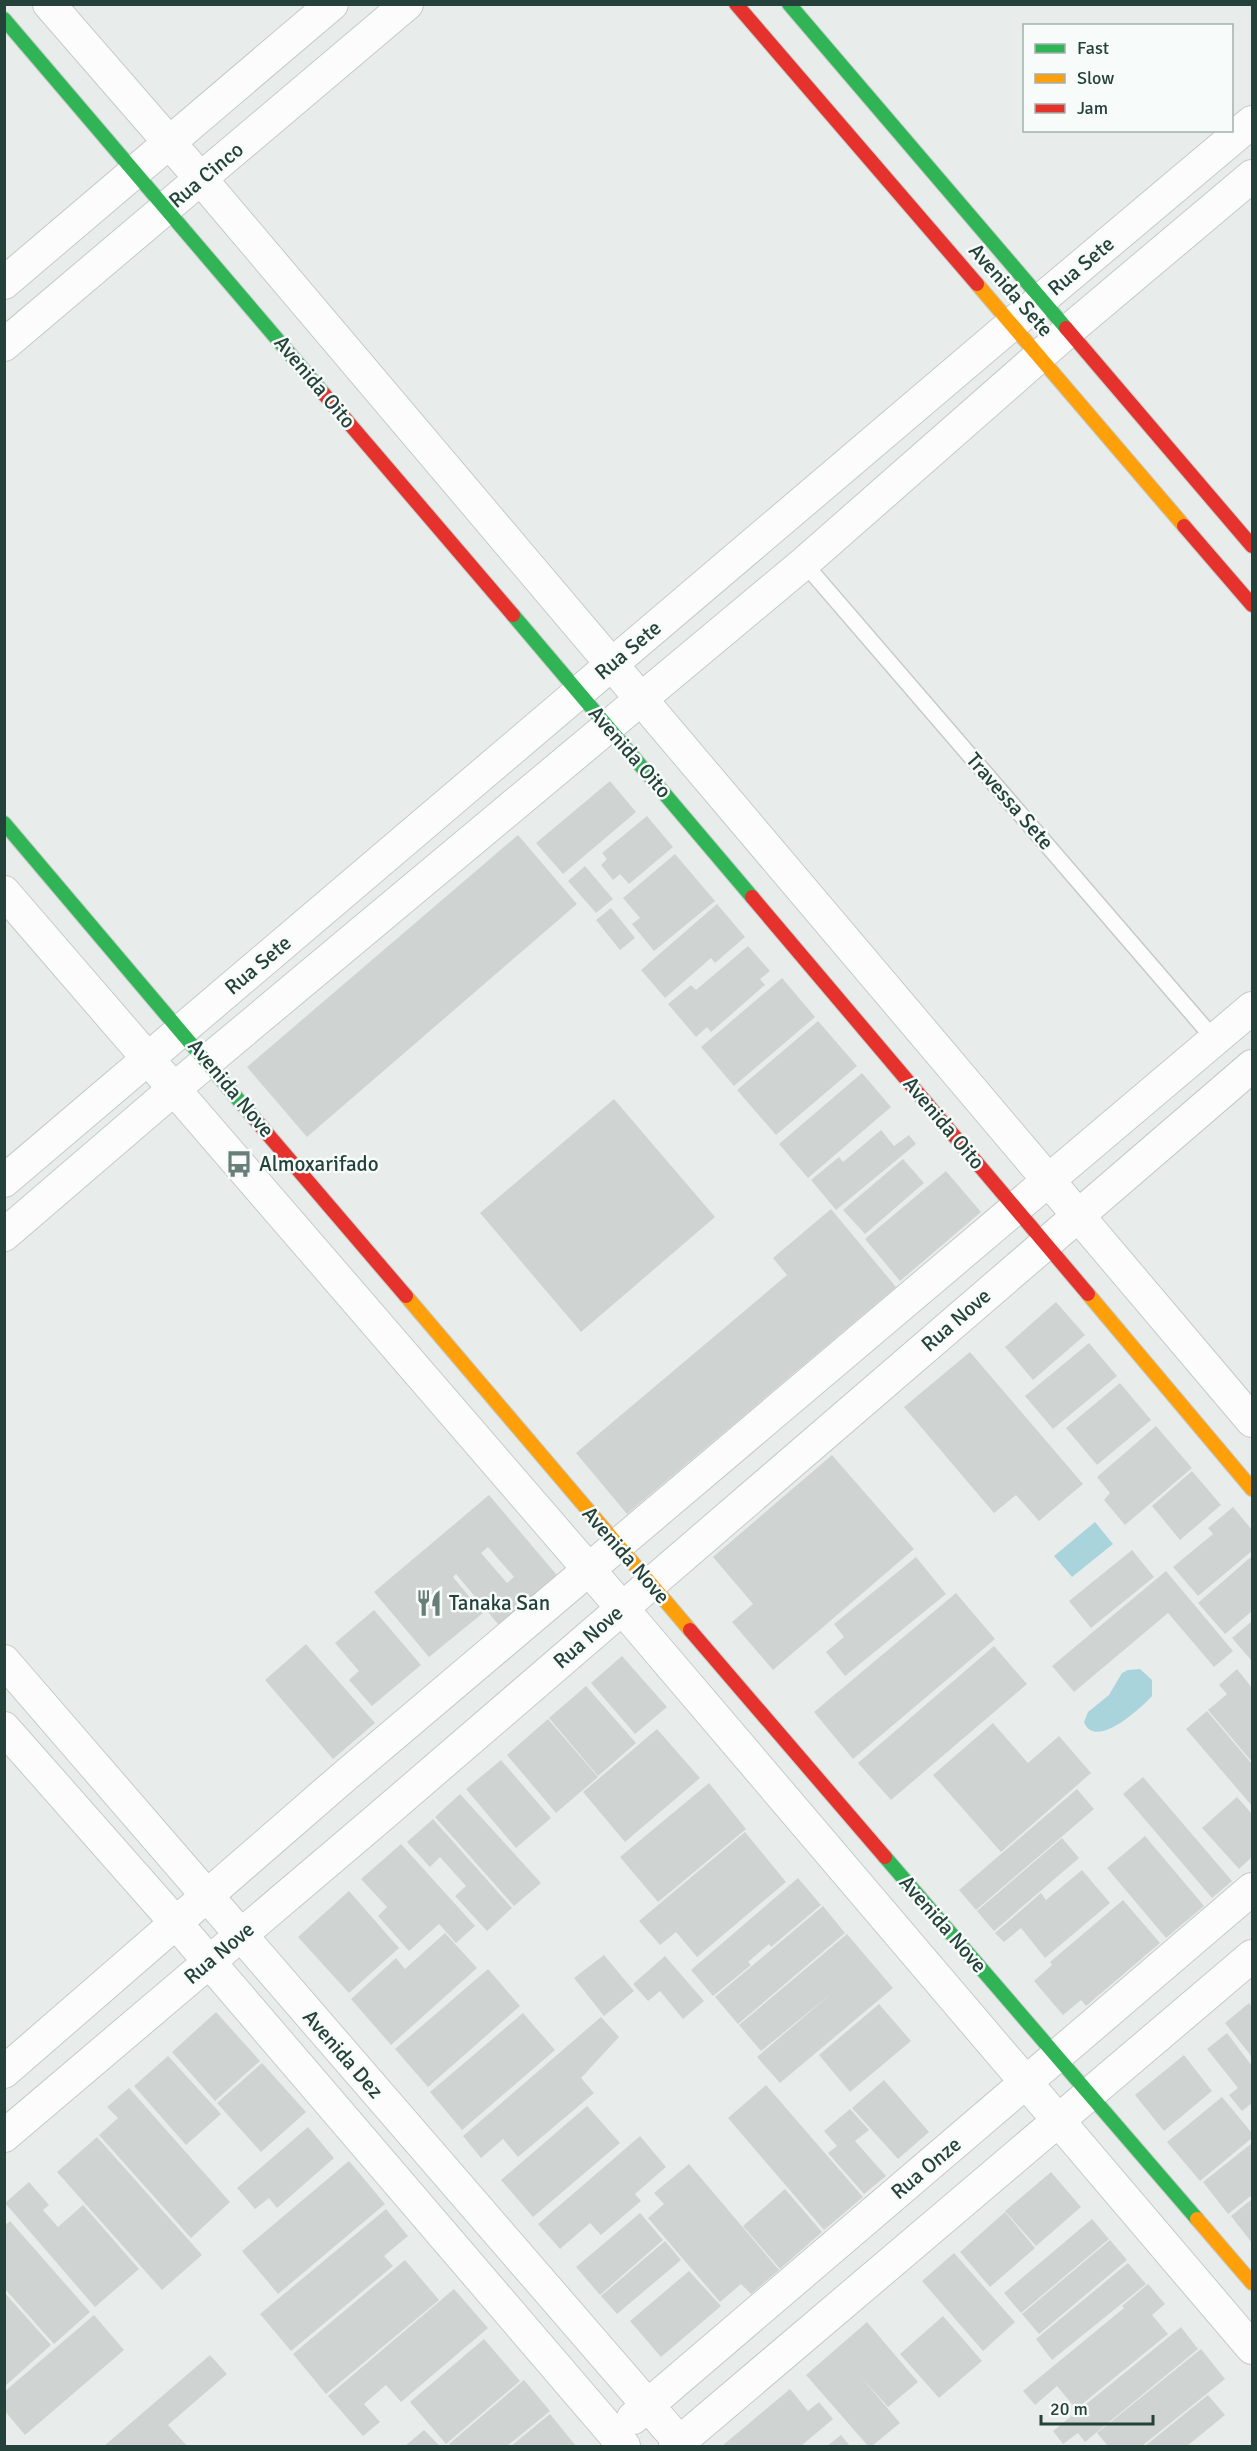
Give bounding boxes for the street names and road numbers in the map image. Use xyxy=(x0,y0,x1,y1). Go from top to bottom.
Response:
street label: Rua Cinco xyxy=(163,136,249,214)
street label: Rua Sete xyxy=(1042,231,1120,301)
street label: Avenida Sete xyxy=(963,238,1059,342)
street label: Avenida Oito xyxy=(269,330,361,434)
street label: Rua Sete xyxy=(589,615,667,685)
street label: Avenida Oito xyxy=(583,701,677,803)
street label: Travessa Sete xyxy=(961,747,1059,855)
street label: Rua Sete xyxy=(219,930,297,1000)
street label: Avenida Nove xyxy=(182,1033,280,1143)
street label: Avenida Oito xyxy=(898,1071,990,1175)
street label: Rua Nove xyxy=(916,1283,996,1357)
street label: Avenida Nove xyxy=(577,1501,675,1609)
street label: Rua Nove xyxy=(548,1600,628,1674)
street label: Avenida Nove xyxy=(894,1870,992,1978)
street label: Rua Nove xyxy=(179,1916,259,1990)
street label: Avenida Dez xyxy=(297,2004,389,2104)
street label: Rua Onze xyxy=(886,2131,966,2205)

